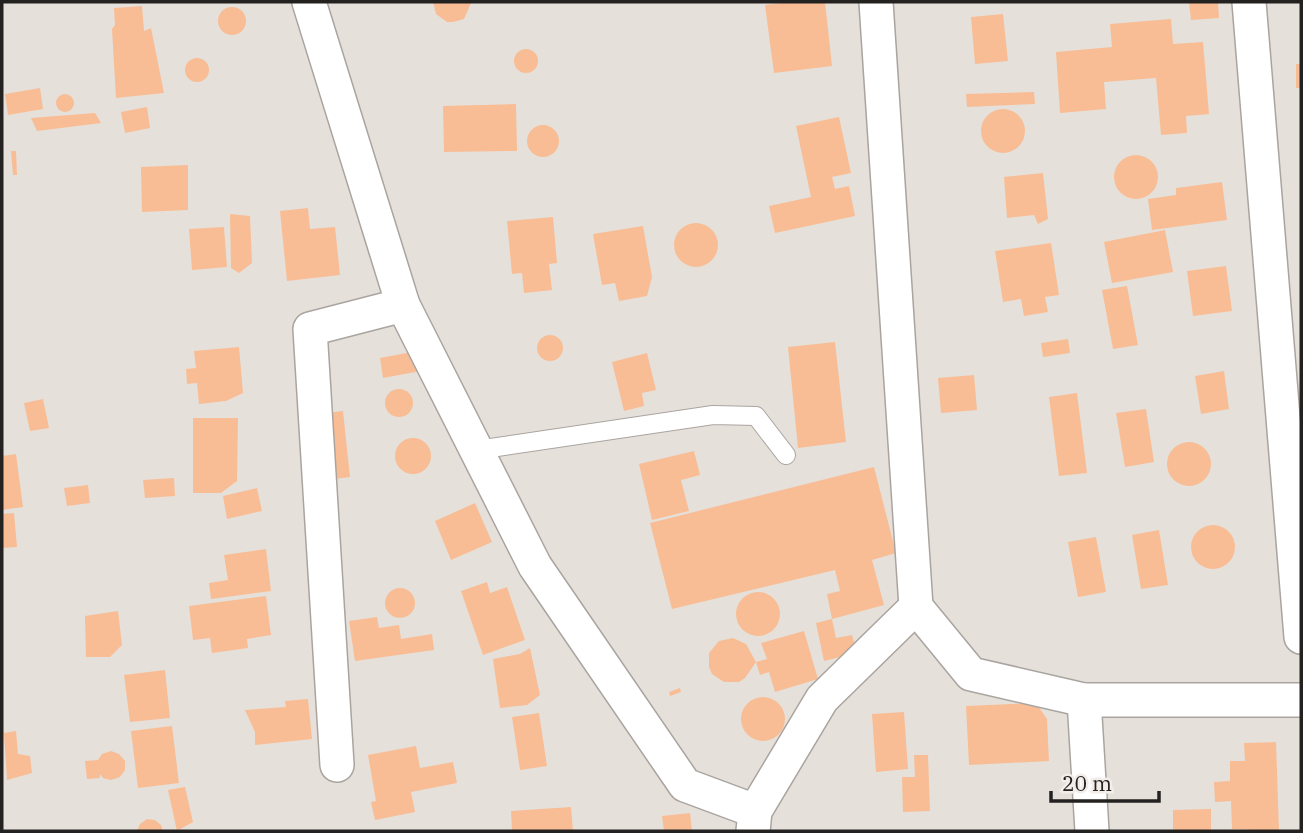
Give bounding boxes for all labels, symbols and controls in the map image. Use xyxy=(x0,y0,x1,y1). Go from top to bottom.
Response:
scale bar xyxy=(1051,760,1160,804)
text: 20 m xyxy=(1062,769,1112,797)

